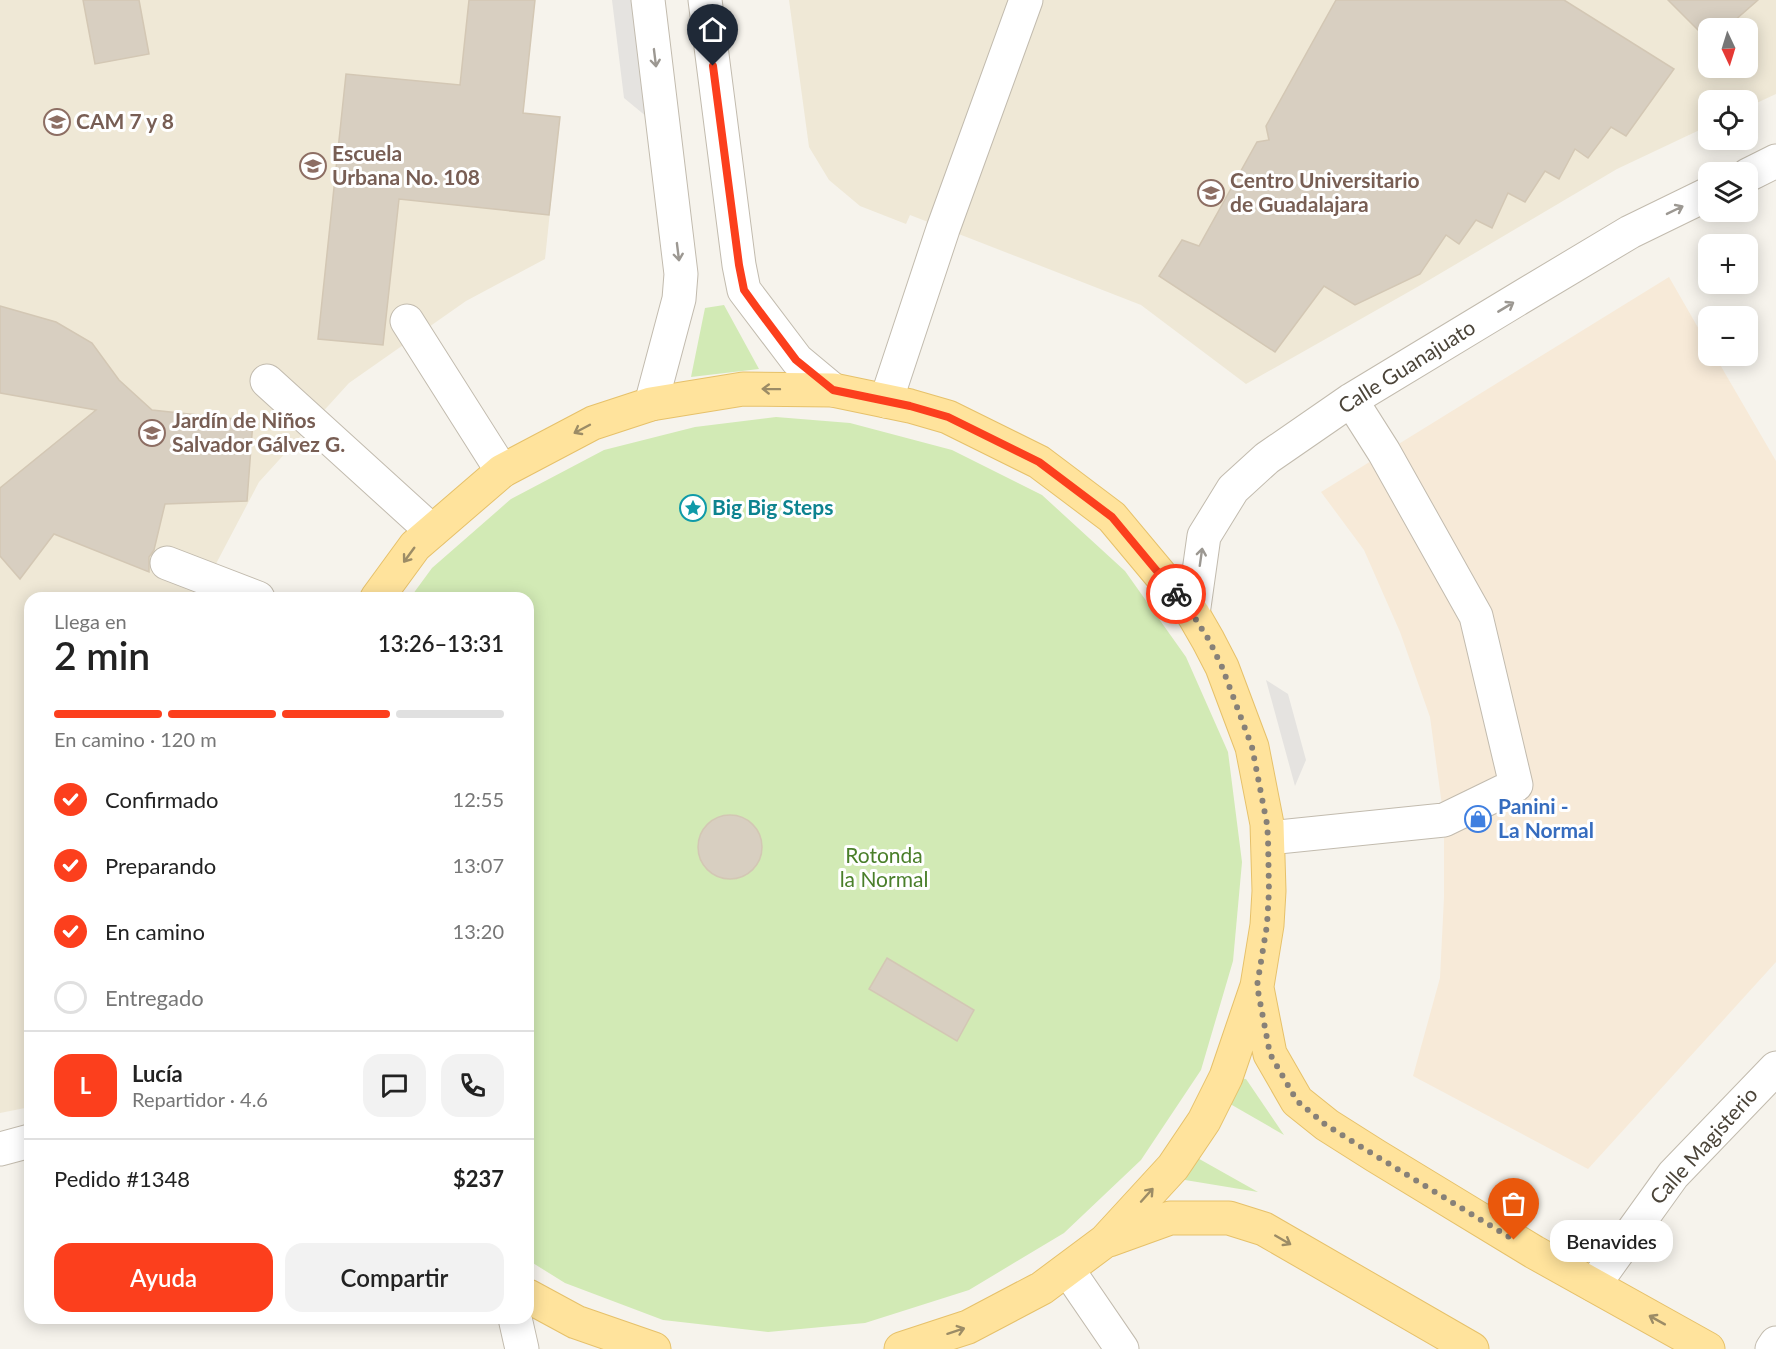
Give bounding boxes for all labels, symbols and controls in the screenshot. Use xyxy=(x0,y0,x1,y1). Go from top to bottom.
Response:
pin xyxy=(687,4,738,66)
icon: home xyxy=(696,13,729,46)
north arrow xyxy=(1698,18,1758,78)
map controls xyxy=(1698,18,1758,366)
one-way arrow xyxy=(650,48,661,68)
button: locate xyxy=(1698,90,1758,150)
school or university icon: CAM 7 y 8 xyxy=(42,107,72,137)
place label: CAM 7 y 8 xyxy=(76,108,174,133)
place label: Escuela Urbana No. 108 xyxy=(332,140,480,189)
school or university icon: Escuela Urbana No. 108 xyxy=(298,151,328,181)
button: layers xyxy=(1698,162,1758,222)
place label: Centro Universitario de Guadalajara xyxy=(1230,167,1420,216)
school or university icon: Centro Universitario de Guadalajara xyxy=(1196,178,1226,208)
one-way arrow xyxy=(1666,204,1684,215)
button: + xyxy=(1698,234,1758,294)
one-way arrow xyxy=(673,241,684,261)
one-way arrow xyxy=(1497,300,1514,312)
button: − xyxy=(1698,306,1758,366)
street label: Calle Guanajuato xyxy=(1333,314,1479,418)
one-way arrow xyxy=(762,383,782,395)
place label: Jardín de Niños Salvador Gálvez G. xyxy=(172,407,345,456)
school or university icon: Jardín de Niños Salvador Gálvez G. xyxy=(137,418,167,448)
one-way arrow xyxy=(574,423,591,435)
place icon: Big Big Steps xyxy=(678,493,708,523)
place label: Big Big Steps xyxy=(712,494,834,519)
one-way arrow xyxy=(403,547,416,563)
one-way arrow xyxy=(1196,547,1207,567)
courier xyxy=(1146,564,1206,624)
icon: bike xyxy=(1160,578,1193,611)
text: Llega en xyxy=(54,609,127,633)
text: 13:26–13:31 xyxy=(378,630,504,657)
text: 2 min xyxy=(54,632,150,678)
text: En camino · 120 m xyxy=(54,727,217,751)
icon: check xyxy=(54,783,87,816)
text: Confirmado xyxy=(105,786,218,813)
text: 12:55 xyxy=(453,787,504,811)
place label: Panini - La Normal xyxy=(1498,793,1594,842)
shop icon: Panini - La Normal xyxy=(1463,804,1493,834)
park label: Rotonda la Normal xyxy=(840,842,928,891)
icon: check xyxy=(54,849,87,882)
text: Preparando xyxy=(105,852,216,879)
text: 13:07 xyxy=(453,853,504,877)
icon: check xyxy=(54,915,87,948)
text: En camino xyxy=(105,918,205,945)
text: 13:20 xyxy=(453,919,504,943)
text: Entregado xyxy=(105,984,204,1011)
button: chat xyxy=(363,1054,426,1117)
button: phone xyxy=(441,1054,504,1117)
text: Lucía xyxy=(132,1060,183,1087)
text: L xyxy=(80,1072,91,1099)
street label: Calle Magisterio xyxy=(1644,1081,1762,1209)
text: Repartidor · 4.6 xyxy=(132,1087,268,1111)
text: Pedido #1348 xyxy=(54,1165,190,1192)
text: $237 xyxy=(453,1165,504,1192)
pin xyxy=(1488,1178,1539,1240)
icon: bag xyxy=(1497,1187,1530,1220)
one-way arrow xyxy=(1140,1188,1154,1203)
callout: Benavides xyxy=(1550,1219,1673,1261)
text: Benavides xyxy=(1566,1229,1657,1253)
one-way arrow xyxy=(1274,1234,1291,1246)
button: Ayuda xyxy=(54,1243,273,1312)
button: Compartir xyxy=(285,1243,504,1312)
one-way arrow xyxy=(1648,1314,1666,1325)
one-way arrow xyxy=(946,1325,965,1336)

